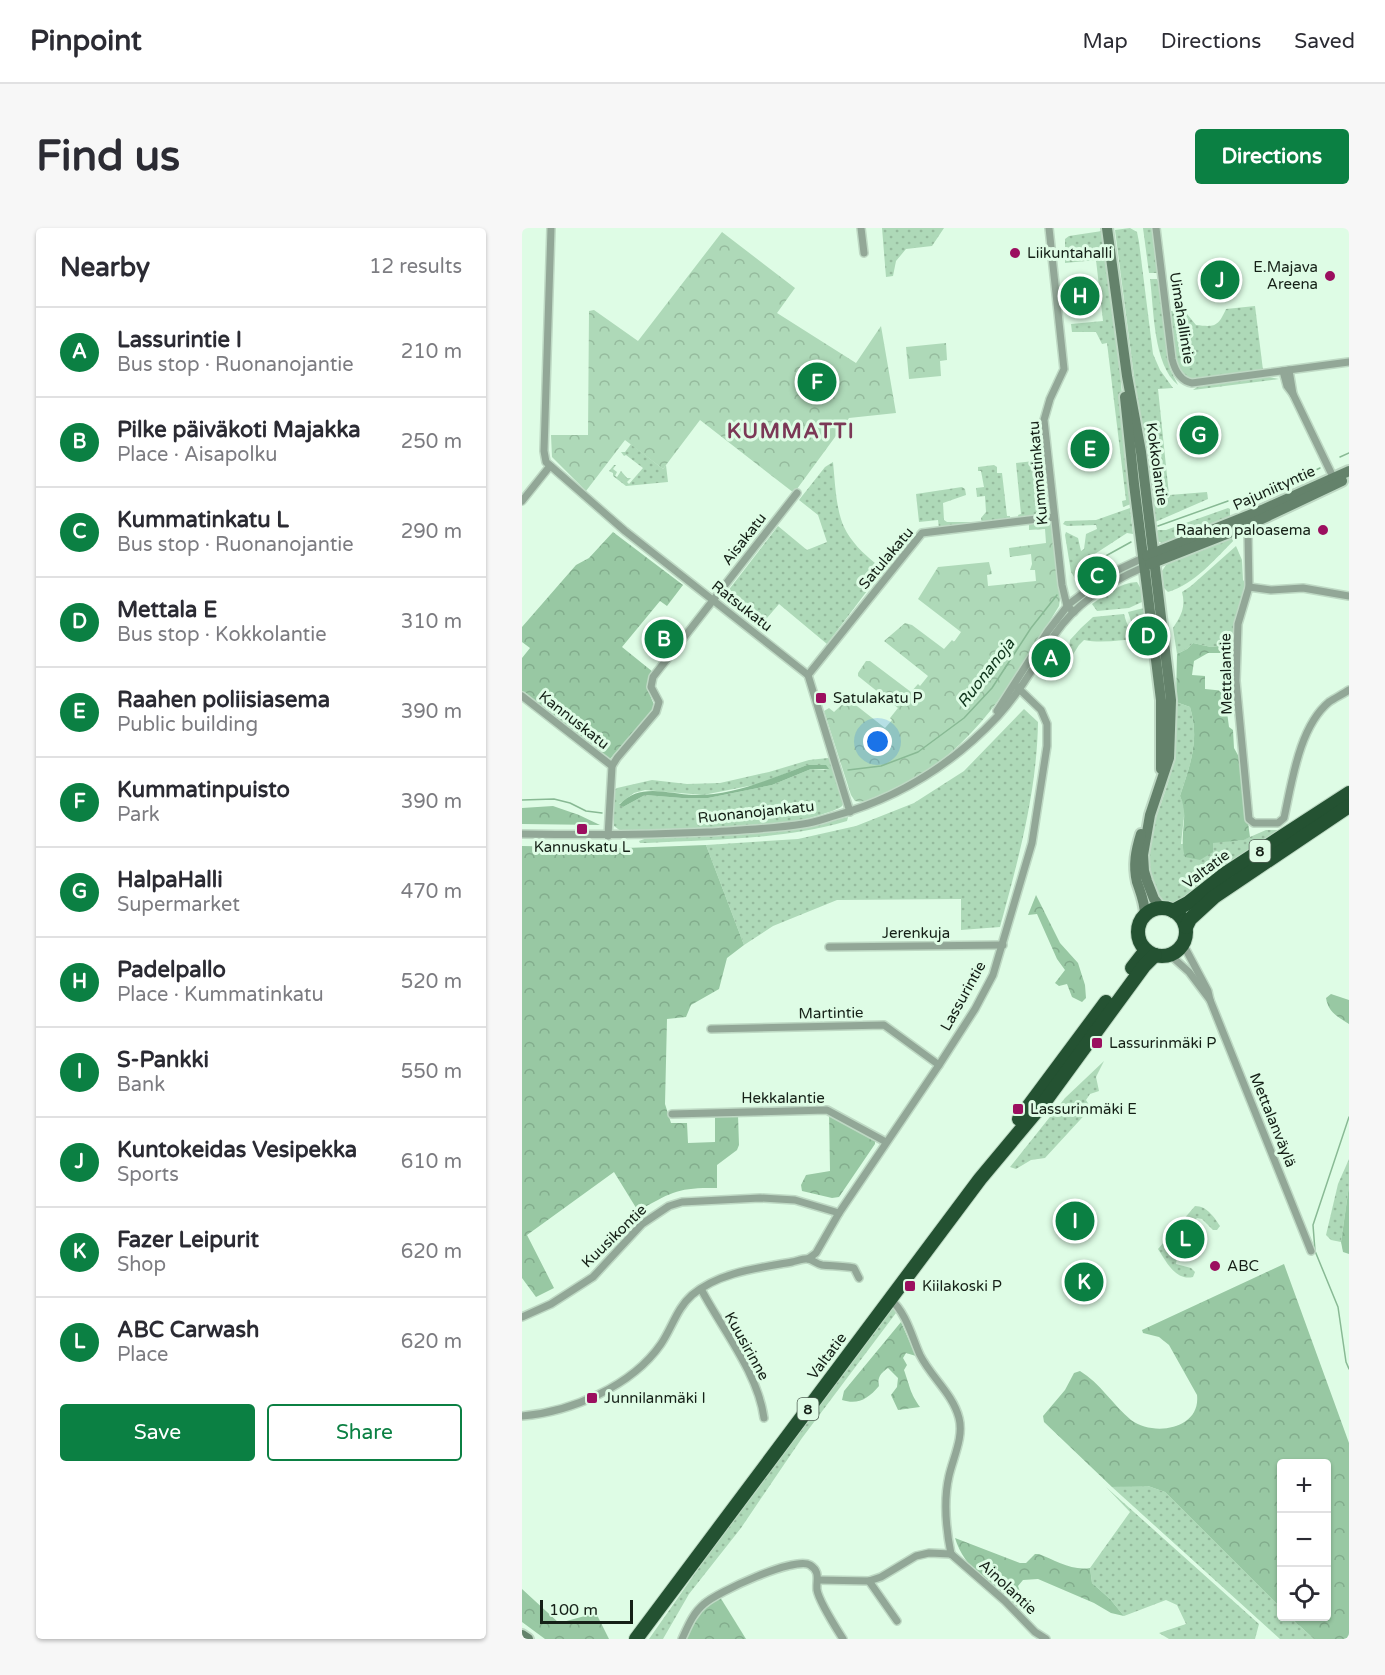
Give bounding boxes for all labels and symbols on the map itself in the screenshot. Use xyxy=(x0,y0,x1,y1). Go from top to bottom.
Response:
place label: Liikuntahalli xyxy=(1027,244,1112,262)
marker: Liikuntahalli xyxy=(1008,246,1022,260)
pin: J xyxy=(1200,257,1240,302)
place label: E.Majava Areena xyxy=(1253,258,1318,293)
marker: E.Majava Areena xyxy=(1323,269,1337,283)
street label: Uimahallintie xyxy=(1166,271,1198,365)
pin: H xyxy=(1060,274,1100,318)
pin: F xyxy=(798,360,836,404)
pin: G xyxy=(1180,412,1218,458)
district label: KUMMATTI xyxy=(727,419,855,444)
street label: Kummatinkatu xyxy=(1024,420,1052,526)
street label: Kokkolantie xyxy=(1142,421,1172,507)
pin: E xyxy=(1070,426,1110,472)
street label: Pajuniityntie xyxy=(1230,462,1318,514)
street label: Aisakatu xyxy=(718,509,770,569)
place label: Raahen paloasema xyxy=(1176,521,1311,539)
street label: Satulakatu xyxy=(855,523,917,593)
marker: Raahen paloasema xyxy=(1316,523,1330,537)
pin: C xyxy=(1078,554,1116,598)
street label: Ratsukatu xyxy=(708,577,776,635)
pin: D xyxy=(1128,614,1168,658)
pin: B xyxy=(644,616,684,662)
street label: Mettalantie xyxy=(1216,633,1236,715)
water label: Ruonanoja xyxy=(953,634,1020,712)
pin: A xyxy=(1032,636,1070,680)
street label: Kannuskatu xyxy=(535,687,613,753)
place label: Satulakatu P xyxy=(833,689,923,707)
marker: Satulakatu P xyxy=(814,691,828,705)
your location xyxy=(863,727,892,756)
street label: Ruonanojankatu xyxy=(697,797,815,827)
marker: Kannuskatu L xyxy=(575,822,589,836)
place label: Kannuskatu L xyxy=(534,838,631,856)
road number: 8 xyxy=(1250,840,1270,862)
street label: Valtatie xyxy=(1179,846,1233,892)
street label: Jerenkuja xyxy=(882,924,950,942)
street label: Lassurintie xyxy=(936,958,990,1034)
street label: Martintie xyxy=(798,1003,864,1023)
place label: Lassurinmäki P xyxy=(1109,1034,1216,1052)
marker: Lassurinmäki P xyxy=(1090,1036,1104,1050)
street label: Mettalanväylä xyxy=(1246,1070,1300,1170)
street label: Hekkalantie xyxy=(741,1089,825,1107)
place label: Lassurinmäki E xyxy=(1030,1100,1137,1118)
marker: Lassurinmäki E xyxy=(1011,1102,1025,1116)
pin: I xyxy=(1056,1198,1094,1244)
street label: Kuusikontie xyxy=(578,1201,650,1271)
pin: L xyxy=(1166,1216,1204,1262)
place label: ABC xyxy=(1227,1257,1259,1275)
marker: ABC xyxy=(1208,1259,1222,1273)
pin: K xyxy=(1064,1260,1104,1304)
place label: Kiilakoski P xyxy=(922,1277,1002,1295)
marker: Kiilakoski P xyxy=(903,1279,917,1293)
street label: Kuusirinne xyxy=(721,1309,773,1383)
street label: Valtatie xyxy=(804,1329,850,1383)
place label: Junnilanmäki I xyxy=(604,1389,706,1407)
marker: Junnilanmäki I xyxy=(585,1391,599,1405)
road number: 8 xyxy=(798,1398,818,1420)
street label: Ainolantie xyxy=(975,1556,1041,1618)
scale bar xyxy=(540,1597,633,1624)

